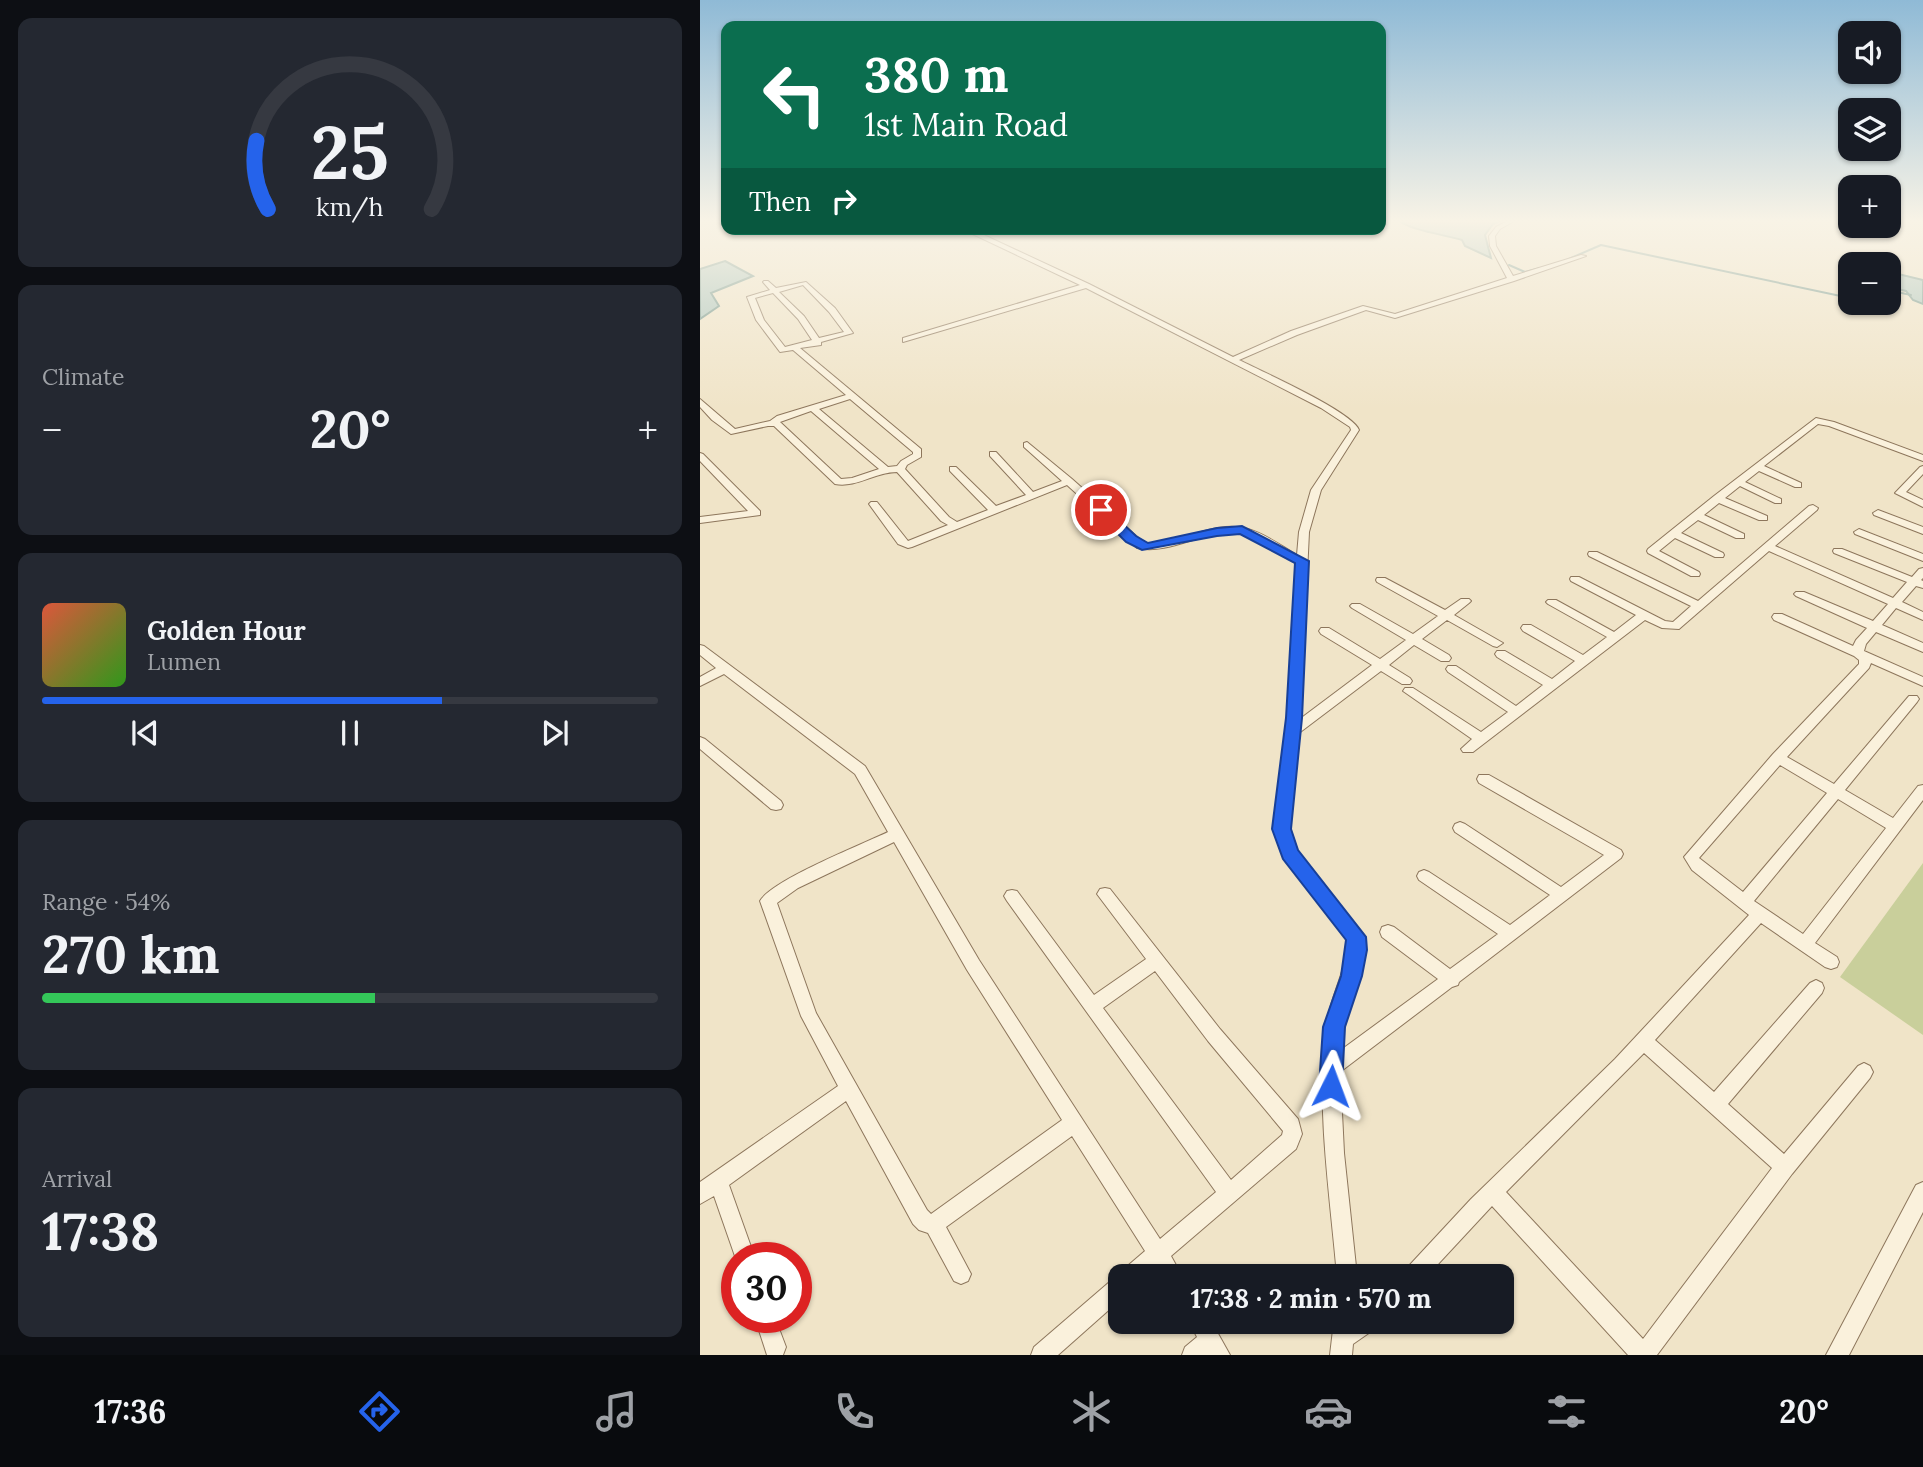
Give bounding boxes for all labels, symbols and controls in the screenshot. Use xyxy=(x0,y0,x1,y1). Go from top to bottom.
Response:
map controls xyxy=(1838,21,1901,315)
button: sound xyxy=(1838,21,1901,84)
text: 380 m xyxy=(864,43,1009,105)
icon: left xyxy=(749,49,840,140)
button: layers xyxy=(1838,98,1901,161)
text: 1st Main Road xyxy=(864,104,1068,145)
text: 25 xyxy=(311,106,389,199)
button: + xyxy=(1838,175,1901,238)
icon: right xyxy=(825,182,863,220)
text: Then xyxy=(749,185,811,218)
text: km/h xyxy=(316,191,384,223)
button: − xyxy=(1838,252,1901,315)
text: Climate xyxy=(42,362,124,391)
text: 20° xyxy=(310,396,390,462)
text: − xyxy=(42,406,62,454)
text: + xyxy=(638,406,658,454)
pin xyxy=(1071,480,1131,540)
icon: arrive xyxy=(1082,491,1120,529)
text: Golden Hour xyxy=(147,614,306,647)
text: Lumen xyxy=(147,647,221,676)
icon: previous xyxy=(126,714,164,752)
icon: pause xyxy=(331,714,369,752)
icon: next xyxy=(536,714,574,752)
text: Range · 54% xyxy=(42,887,170,916)
text: 270 km xyxy=(42,921,220,987)
position arrow xyxy=(1294,1049,1368,1123)
text: Arrival xyxy=(42,1164,112,1193)
text: 17:38 xyxy=(42,1198,159,1264)
speed limit sign: 30 xyxy=(721,1242,812,1333)
text: 17:38 · 2 min · 570 m xyxy=(1190,1282,1432,1315)
icon: directions xyxy=(355,1387,404,1436)
icon: music xyxy=(592,1387,641,1436)
icon: phone xyxy=(830,1387,879,1436)
icon: climate xyxy=(1067,1387,1116,1436)
icon: car xyxy=(1304,1387,1353,1436)
icon: filters xyxy=(1542,1387,1591,1436)
text: 17:36 xyxy=(94,1391,167,1432)
text: 20° xyxy=(1779,1391,1829,1432)

